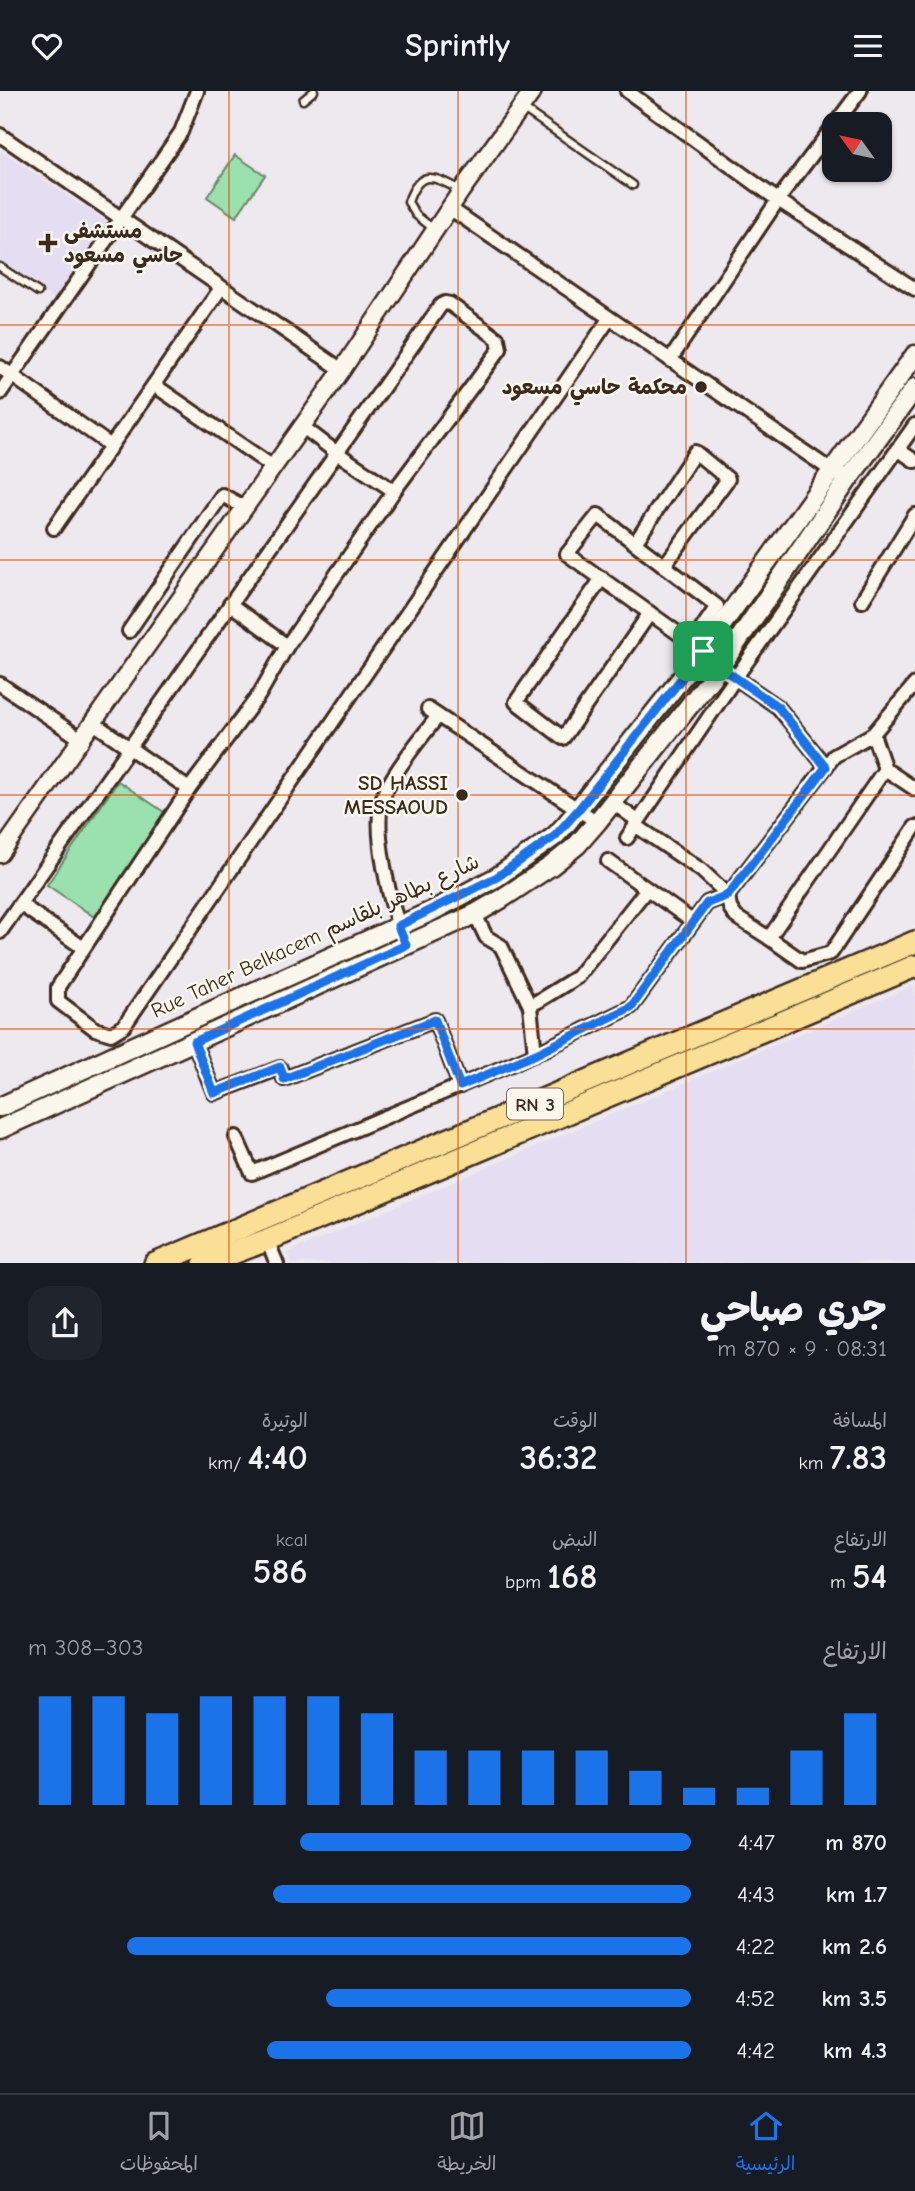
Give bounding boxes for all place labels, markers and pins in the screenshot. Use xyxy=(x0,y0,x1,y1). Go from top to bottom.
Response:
place label: مستشفى حاسي مسعود xyxy=(64,219,183,274)
marker: مستشفى حاسي مسعود xyxy=(38,233,58,253)
place label: محكمة حاسي مسعود xyxy=(502,375,687,406)
marker: محكمة حاسي مسعود xyxy=(693,379,709,395)
pin xyxy=(673,621,733,681)
place label: SD HASSI MESSAOUD xyxy=(344,771,448,819)
marker: SD HASSI MESSAOUD xyxy=(454,787,470,803)

